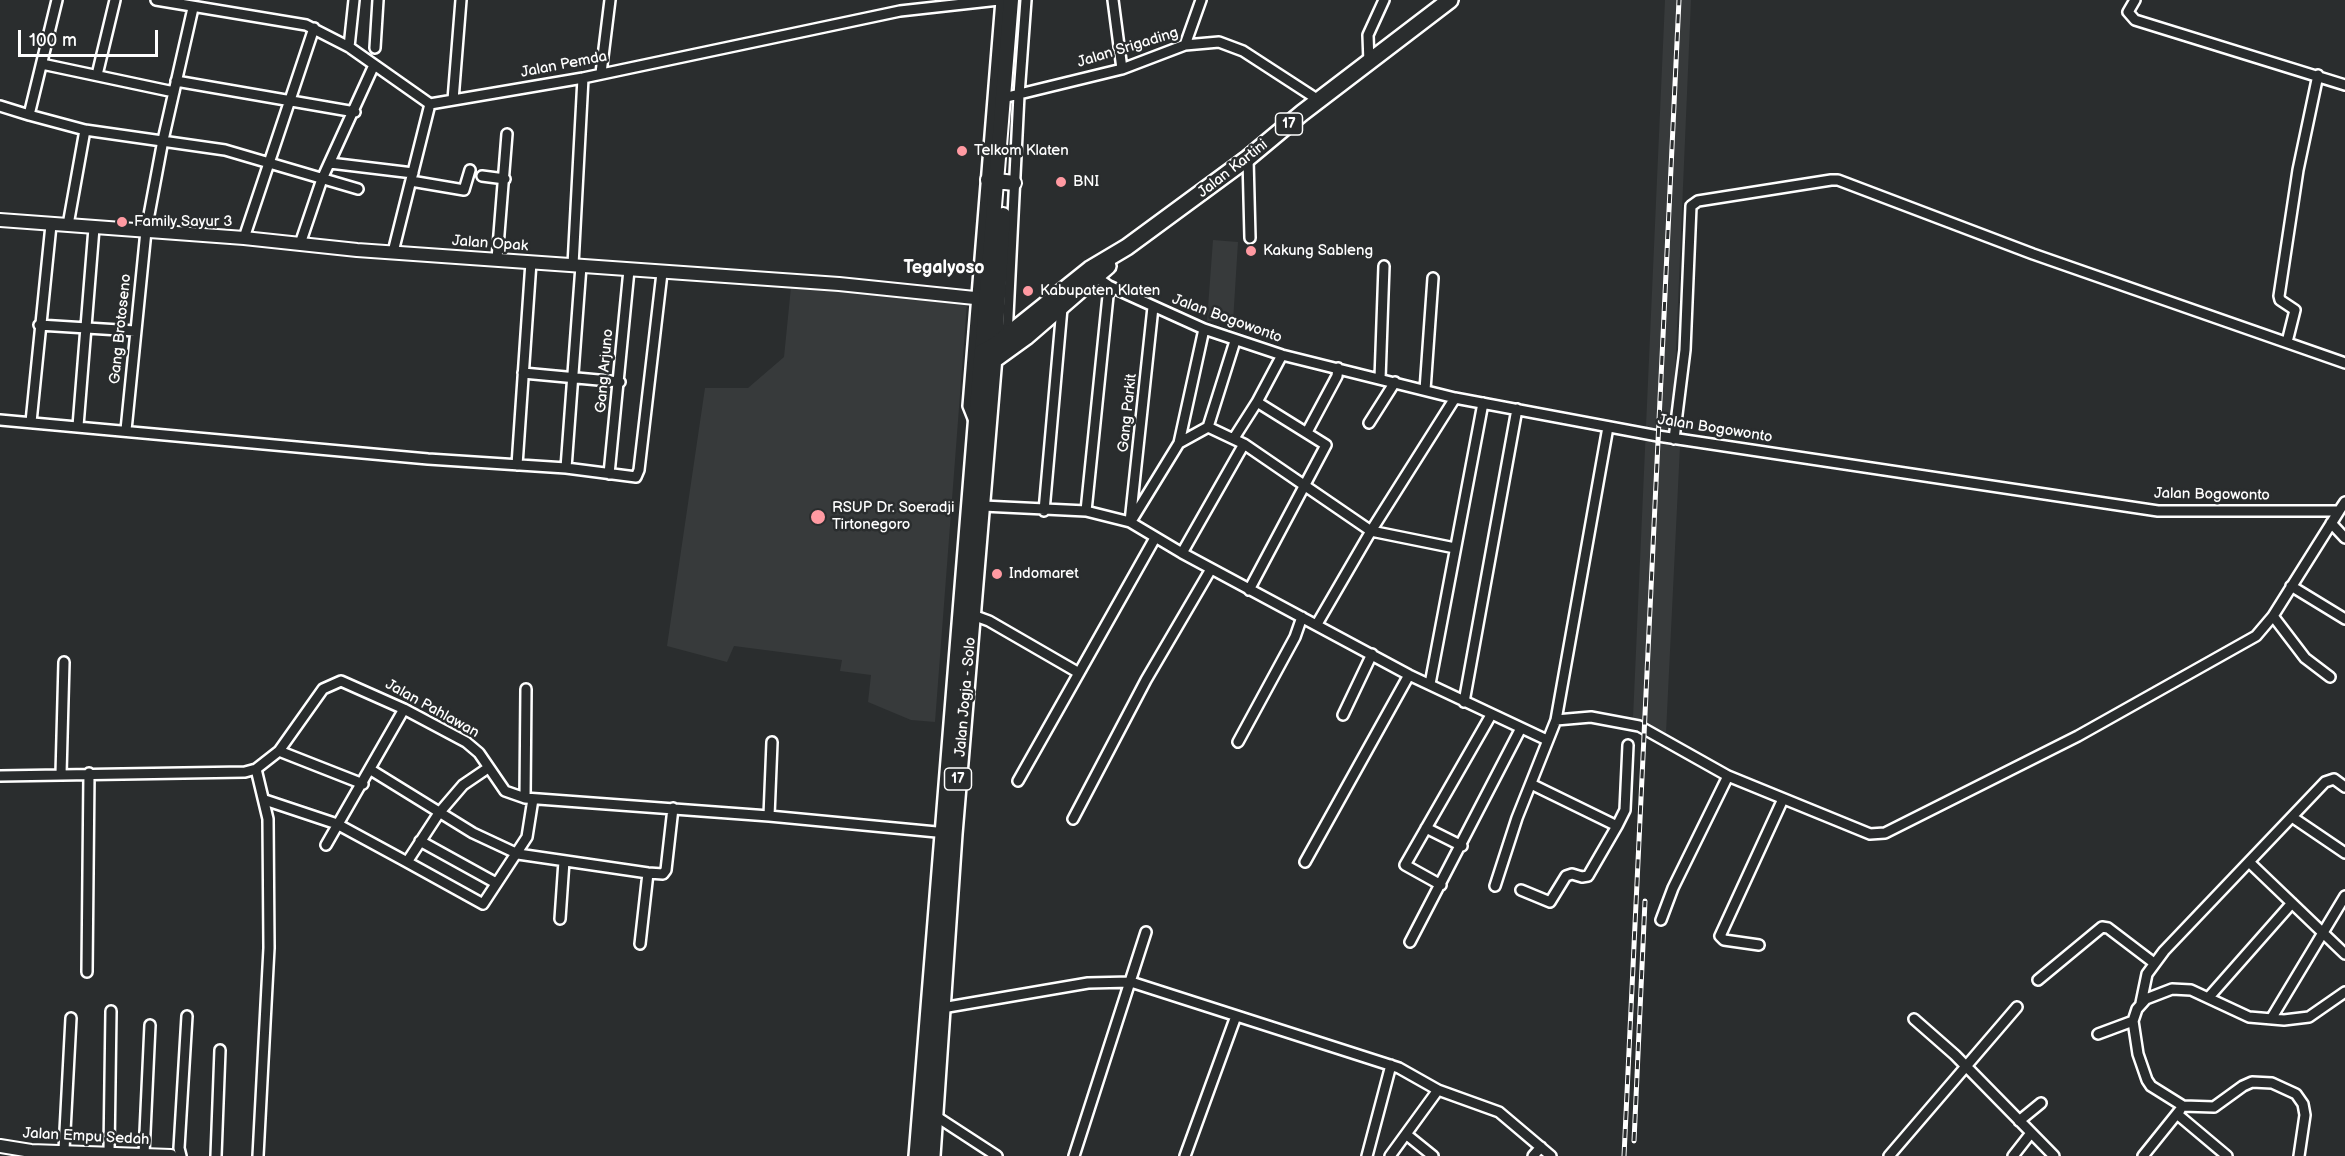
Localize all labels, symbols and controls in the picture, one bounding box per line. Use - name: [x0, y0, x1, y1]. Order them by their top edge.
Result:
- scale bar: [21, 18, 160, 56]
- street label: Jalan Srigading: [1075, 24, 1181, 72]
- text: 100 m: [29, 30, 77, 51]
- street label: Jalan Pemda: [519, 48, 609, 82]
- road number: 17: [1276, 113, 1302, 135]
- street label: Jalan Kartini: [1194, 136, 1272, 202]
- place label: Telkom Klaten: [974, 142, 1069, 160]
- marker: Telkom Klaten: [955, 144, 969, 158]
- place label: BNI: [1073, 173, 1099, 191]
- marker: BNI: [1054, 175, 1068, 189]
- place label: Family Sayur 3: [134, 213, 232, 231]
- marker: Family Sayur 3: [115, 215, 129, 229]
- street label: Jalan Opak: [451, 232, 529, 256]
- place label: Kakung Sableng: [1263, 242, 1373, 260]
- marker: Kakung Sableng: [1244, 244, 1258, 258]
- district label: Tegalyoso: [903, 257, 985, 279]
- street label: Gang Brotoseno: [106, 273, 136, 385]
- place label: Kabupaten Klaten: [1040, 282, 1160, 300]
- marker: Kabupaten Klaten: [1021, 284, 1035, 298]
- street label: Jalan Bogowonto: [1170, 291, 1284, 347]
- street label: Gang Arjuno: [592, 328, 618, 414]
- street label: Gang Parkit: [1115, 373, 1141, 453]
- street label: Jalan Bogowonto: [1656, 411, 1774, 447]
- street label: Jalan Bogowonto: [2154, 485, 2270, 505]
- place label: RSUP Dr. Soeradji Tirtonegoro: [832, 499, 954, 534]
- marker: RSUP Dr. Soeradji Tirtonegoro: [809, 508, 827, 526]
- place label: Indomaret: [1009, 565, 1079, 583]
- marker: Indomaret: [990, 567, 1004, 581]
- street label: Jalan Jogja - Solo: [952, 636, 980, 758]
- street label: Jalan Pahlawan: [382, 676, 482, 742]
- road number: 17: [944, 768, 972, 790]
- street label: Jalan Empu Sedah: [22, 1125, 150, 1149]

